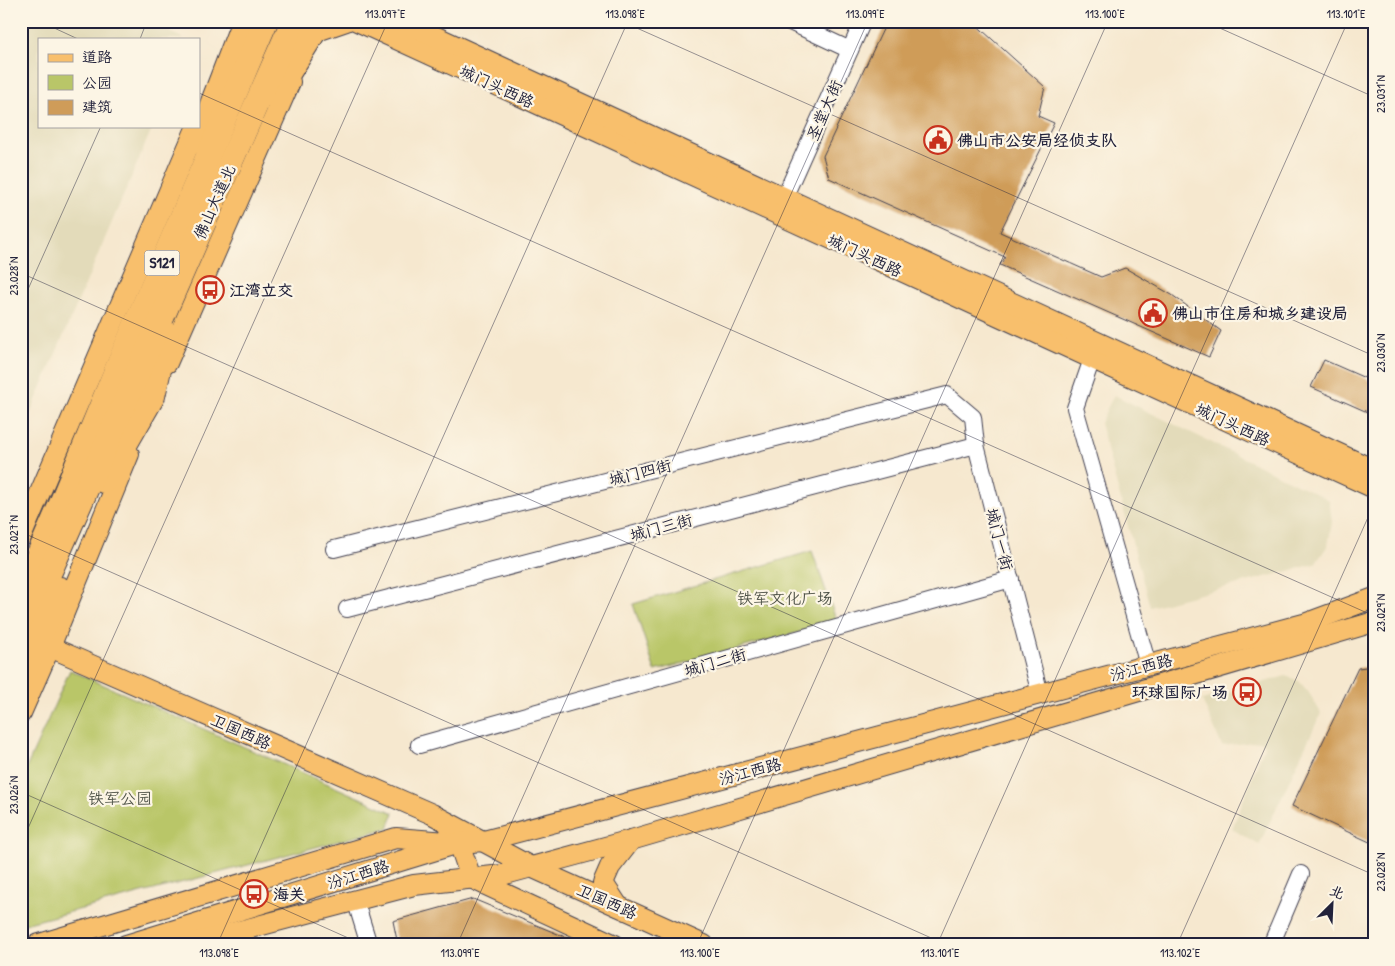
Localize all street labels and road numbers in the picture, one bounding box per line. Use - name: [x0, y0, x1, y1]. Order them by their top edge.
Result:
- street label: 城门头西路: [456, 59, 538, 113]
- street label: 圣堂大街: [801, 76, 847, 144]
- street label: 佛山大道北: [188, 161, 240, 243]
- street label: 城门头西路: [824, 228, 906, 282]
- road number: S121: [144, 250, 180, 276]
- street label: 城门头西路: [1192, 397, 1274, 451]
- street label: 城门四街: [606, 454, 674, 490]
- street label: 城门一街: [981, 505, 1019, 573]
- street label: 城门三街: [627, 508, 695, 546]
- street label: 城门二街: [681, 643, 749, 681]
- street label: 汾江西路: [1107, 648, 1175, 686]
- street label: 卫国西路: [207, 708, 275, 754]
- street label: 汾江西路: [716, 752, 784, 790]
- street label: 汾江西路: [324, 854, 392, 894]
- street label: 卫国西路: [573, 878, 641, 924]

